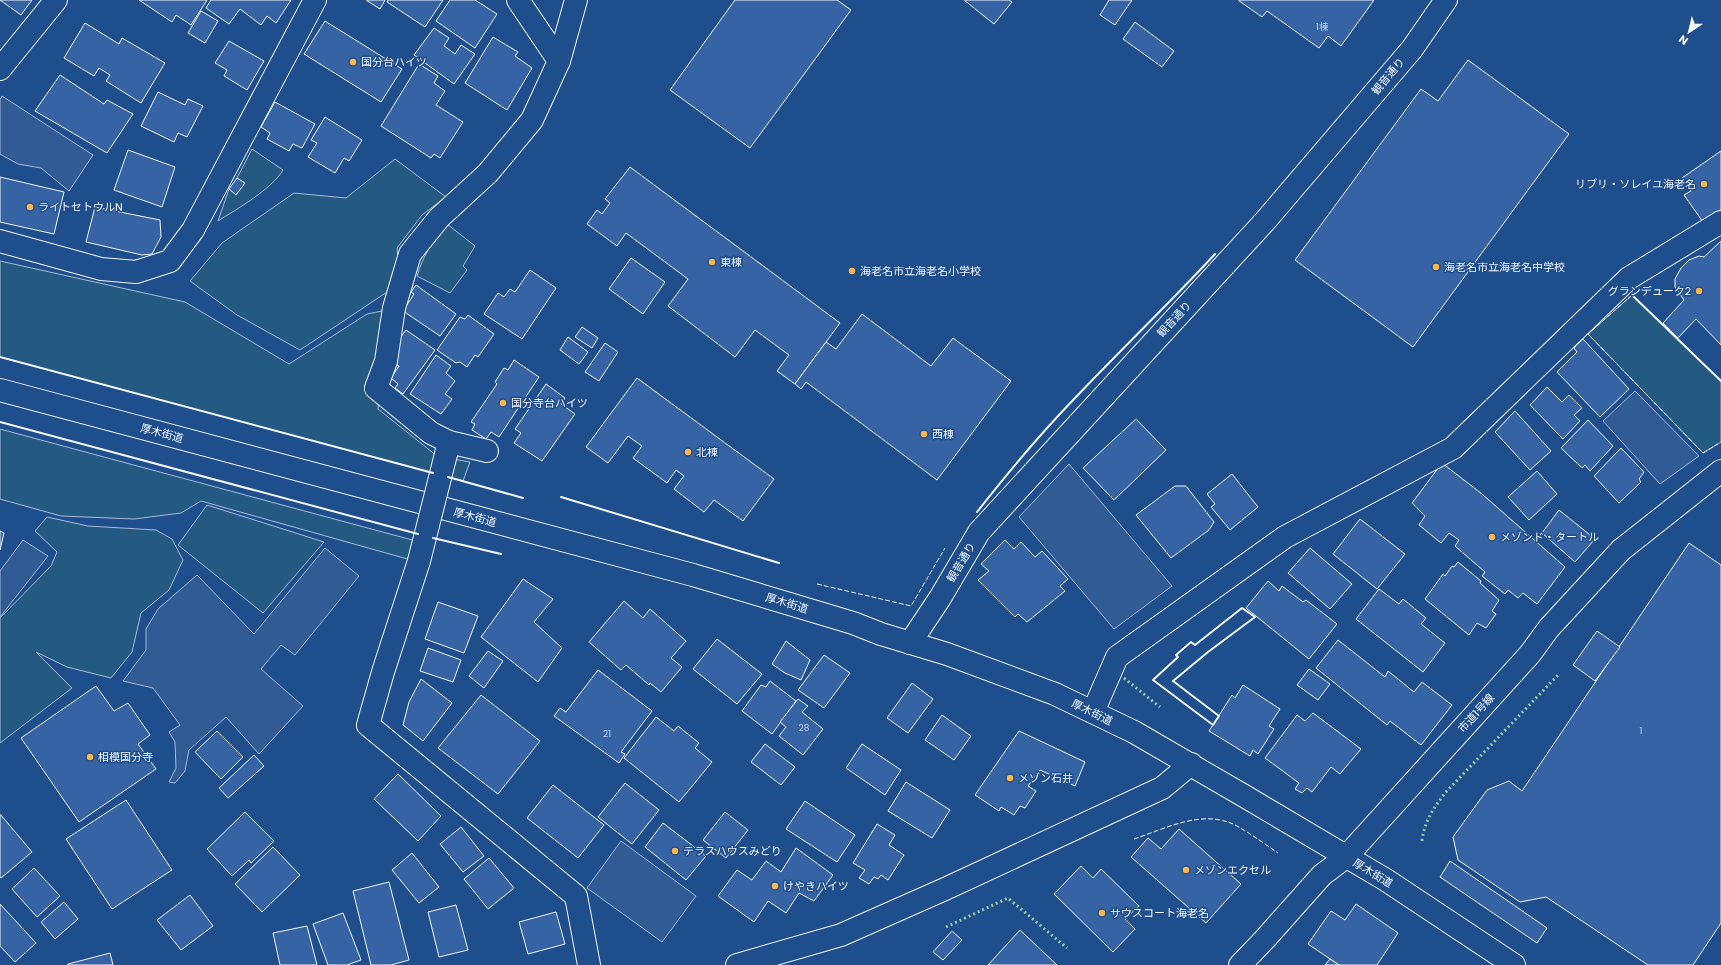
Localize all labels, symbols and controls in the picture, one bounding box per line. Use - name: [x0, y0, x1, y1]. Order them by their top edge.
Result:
- north arrow: [1669, 12, 1709, 52]
- house number: 1棟: [1316, 21, 1329, 33]
- text: N: [1675, 31, 1691, 49]
- place label: 国分台ハイツ: [361, 54, 427, 70]
- street label: 観音通り: [1368, 54, 1408, 98]
- marker: 国分台ハイツ: [348, 57, 358, 67]
- place label: リブリ・ソレイユ海老名: [1575, 176, 1696, 192]
- marker: リブリ・ソレイユ海老名: [1699, 179, 1709, 189]
- place label: ライトセトウルN: [38, 199, 123, 215]
- marker: ライトセトウルN: [25, 202, 35, 212]
- place label: 東棟: [720, 254, 742, 270]
- marker: 東棟: [707, 257, 717, 267]
- place label: 海老名市立海老名中学校: [1444, 259, 1565, 275]
- marker: 海老名市立海老名中学校: [1431, 262, 1441, 272]
- place label: 海老名市立海老名小学校: [860, 263, 981, 279]
- marker: 海老名市立海老名小学校: [847, 266, 857, 276]
- place label: グランデューク2: [1608, 283, 1691, 299]
- marker: グランデューク2: [1694, 286, 1704, 296]
- street label: 観音通り: [1153, 297, 1195, 341]
- place label: 国分寺台ハイツ: [511, 395, 588, 411]
- marker: 国分寺台ハイツ: [498, 398, 508, 408]
- street label: 厚木街道: [139, 420, 185, 446]
- place label: 西棟: [932, 426, 954, 442]
- marker: 西棟: [919, 429, 929, 439]
- place label: 北棟: [696, 444, 718, 460]
- marker: 北棟: [683, 447, 693, 457]
- street label: 厚木街道: [452, 504, 498, 530]
- place label: メゾンド・タートル: [1500, 529, 1599, 545]
- marker: メゾンド・タートル: [1487, 532, 1497, 542]
- street label: 観音通り: [943, 539, 979, 585]
- street label: 厚木街道: [764, 589, 810, 617]
- street label: 市道1号線: [1454, 690, 1498, 736]
- street label: 厚木街道: [1069, 695, 1115, 729]
- house number: 28: [799, 722, 810, 734]
- house number: 1: [1640, 725, 1643, 737]
- house number: 21: [603, 728, 611, 740]
- place label: 相模国分寺: [98, 749, 153, 765]
- marker: 相模国分寺: [85, 752, 95, 762]
- place label: メゾン石井: [1018, 770, 1073, 786]
- marker: メゾン石井: [1005, 773, 1015, 783]
- place label: テラスハウスみどり: [683, 843, 782, 859]
- marker: テラスハウスみどり: [670, 846, 680, 856]
- street label: 厚木街道: [1350, 855, 1396, 891]
- place label: メゾンエクセル: [1194, 862, 1271, 878]
- marker: メゾンエクセル: [1181, 865, 1191, 875]
- place label: けやきハイツ: [783, 878, 849, 894]
- marker: けやきハイツ: [770, 881, 780, 891]
- place label: サウスコート海老名: [1110, 905, 1209, 921]
- marker: サウスコート海老名: [1097, 908, 1107, 918]

